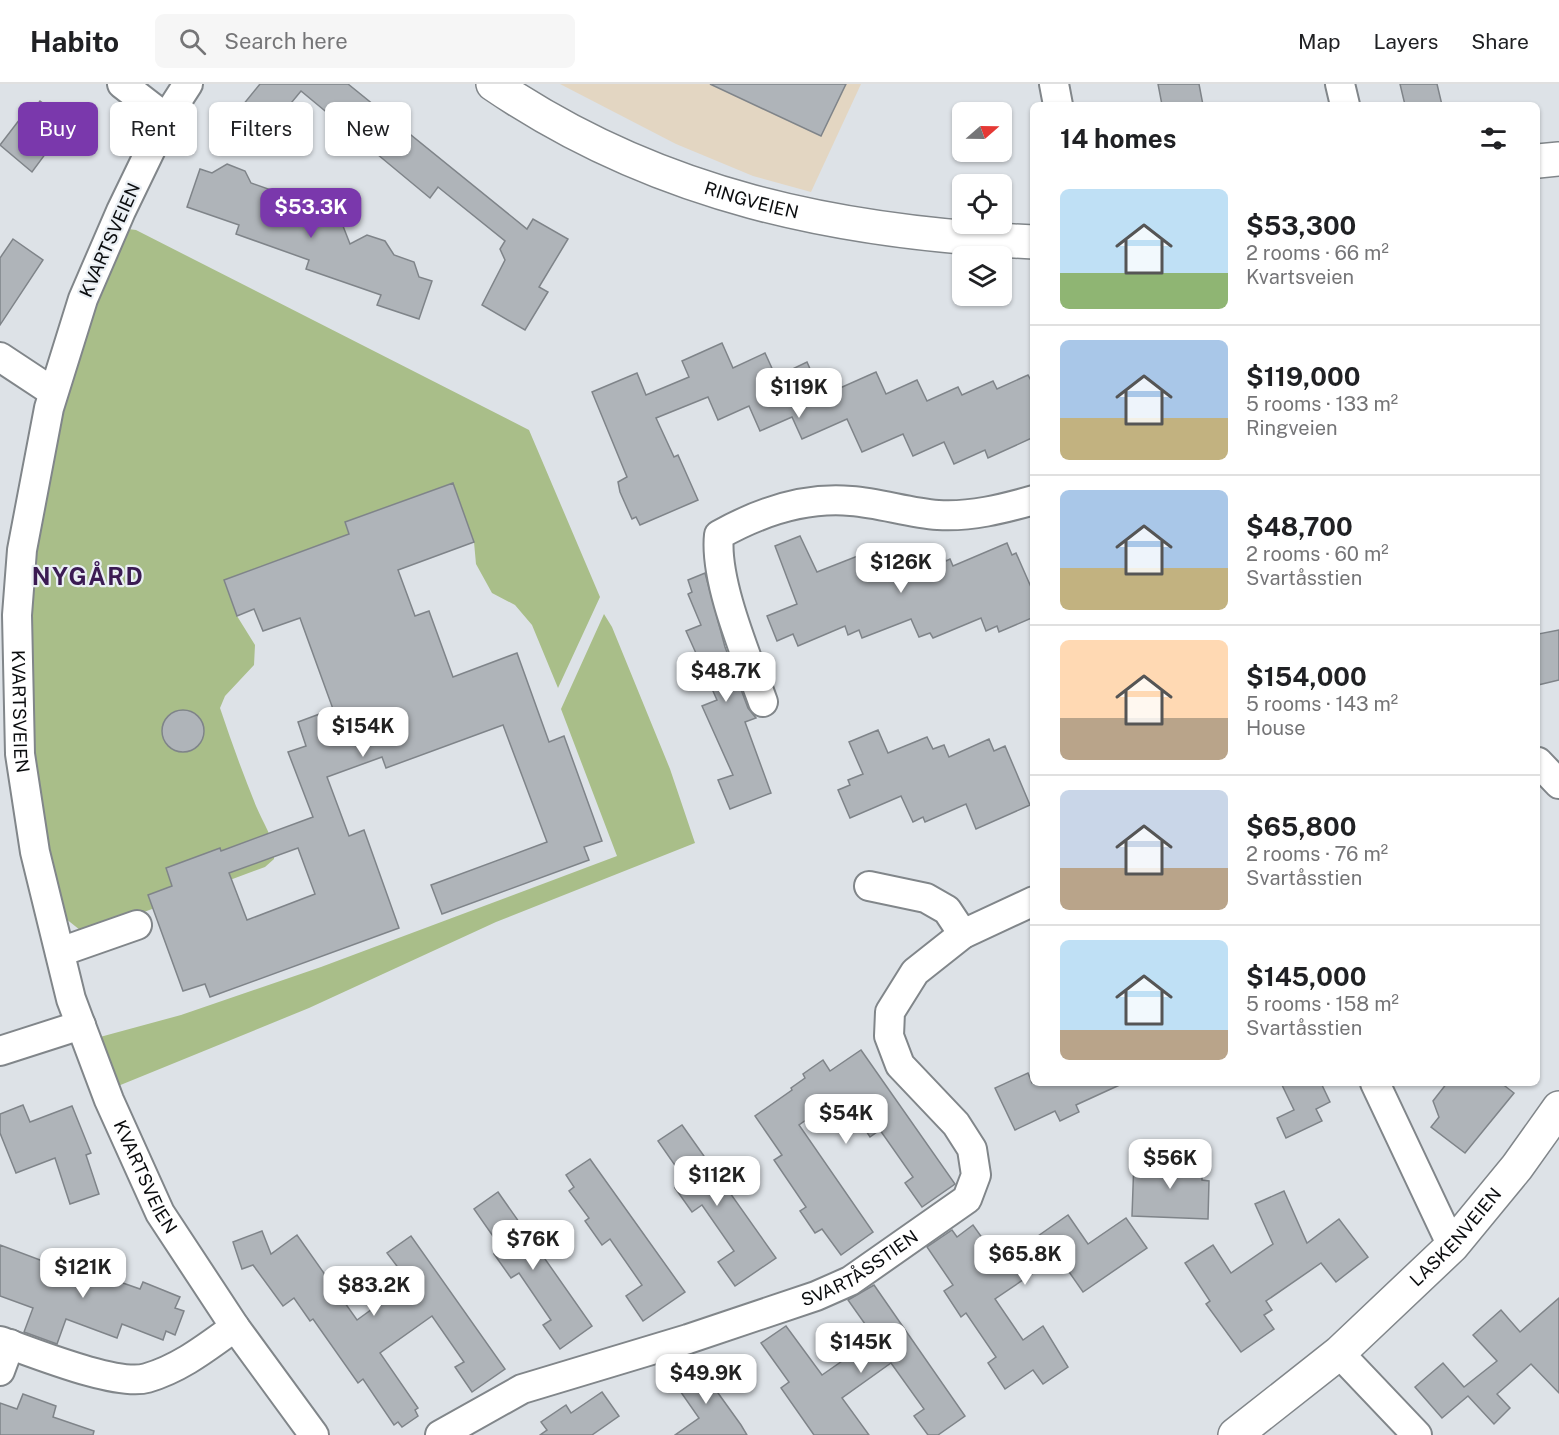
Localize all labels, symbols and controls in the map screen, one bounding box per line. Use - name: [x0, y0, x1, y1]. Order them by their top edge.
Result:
- search box: [155, 14, 575, 68]
- text: Habito: [30, 25, 119, 58]
- icon: search: [176, 25, 209, 58]
- text: Search here: [224, 28, 348, 54]
- text: Map: [1298, 29, 1341, 54]
- text: Layers: [1374, 29, 1438, 54]
- text: Share: [1471, 29, 1529, 54]
- chip: Buy: [18, 102, 98, 156]
- chip: Rent: [110, 102, 197, 156]
- chip: Filters: [209, 102, 313, 156]
- chip: New: [325, 102, 411, 156]
- north arrow: [952, 102, 1012, 162]
- map controls: [952, 102, 1012, 306]
- icon: filters: [1477, 122, 1510, 155]
- text: 14 homes: [1060, 123, 1176, 154]
- button: locate: [952, 174, 1012, 234]
- street label: RINGVEIEN: [702, 177, 801, 223]
- street label: KVARTSVEIEN: [75, 179, 144, 300]
- pin: $53.3K: [262, 188, 360, 239]
- text: $53.3K: [274, 195, 348, 219]
- text: $53,300: [1246, 210, 1356, 241]
- icon: home: [1108, 213, 1180, 285]
- text: 2 rooms · 66 m²: [1246, 241, 1389, 265]
- button: layers: [952, 246, 1012, 306]
- text: Kvartsveien: [1246, 265, 1354, 289]
- text: $119,000: [1246, 361, 1360, 392]
- icon: home: [1108, 364, 1180, 436]
- pin: $119K: [757, 368, 841, 419]
- text: $119K: [770, 375, 828, 399]
- text: 5 rooms · 133 m²: [1246, 392, 1398, 416]
- text: Ringveien: [1246, 416, 1338, 440]
- text: $48,700: [1246, 511, 1353, 542]
- icon: home: [1108, 514, 1180, 586]
- text: 2 rooms · 60 m²: [1246, 542, 1389, 566]
- pin: $126K: [859, 543, 943, 594]
- text: $126K: [870, 550, 932, 574]
- district label: NYGÅRD: [32, 560, 144, 590]
- text: Svartåsstien: [1246, 566, 1362, 590]
- street label: KVARTSVEIEN: [8, 650, 34, 774]
- pin: $48.7K: [677, 652, 775, 703]
- text: $48.7K: [691, 659, 761, 683]
- text: $154,000: [1246, 661, 1367, 692]
- icon: home: [1108, 664, 1180, 736]
- text: 5 rooms · 143 m²: [1246, 692, 1398, 716]
- pin: $154K: [321, 707, 405, 758]
- text: $154K: [331, 714, 395, 738]
- text: House: [1246, 716, 1306, 740]
- text: $65,800: [1246, 811, 1356, 842]
- icon: home: [1108, 814, 1180, 886]
- text: 2 rooms · 76 m²: [1246, 842, 1388, 866]
- text: Svartåsstien: [1246, 866, 1362, 890]
- text: $145,000: [1246, 961, 1366, 992]
- icon: home: [1108, 964, 1180, 1036]
- text: 5 rooms · 158 m²: [1246, 992, 1399, 1016]
- text: Svartåsstien: [1246, 1016, 1362, 1040]
- pin: $54K: [810, 1094, 882, 1145]
- text: $54K: [819, 1101, 873, 1125]
- street label: KVARTSVEIEN: [110, 1117, 182, 1237]
- pin: $56K: [1134, 1139, 1206, 1190]
- text: $56K: [1143, 1146, 1197, 1170]
- pin: $112K: [675, 1156, 759, 1207]
- text: $112K: [688, 1163, 746, 1187]
- street label: LASKENVEIEN: [1405, 1184, 1505, 1290]
- pin: $76K: [497, 1220, 569, 1271]
- street label: SVARTÅSSTIEN: [798, 1226, 922, 1310]
- text: $76K: [506, 1227, 560, 1251]
- pin: $65.8K: [976, 1235, 1074, 1286]
- text: $65.8K: [988, 1242, 1062, 1266]
- pin: $121K: [41, 1248, 125, 1299]
- text: $121K: [54, 1255, 112, 1279]
- pin: $83.2K: [325, 1266, 423, 1317]
- text: $83.2K: [337, 1273, 411, 1297]
- pin: $145K: [819, 1323, 903, 1374]
- text: $145K: [830, 1330, 892, 1354]
- pin: $49.9K: [657, 1354, 755, 1405]
- text: $49.9K: [670, 1361, 742, 1385]

